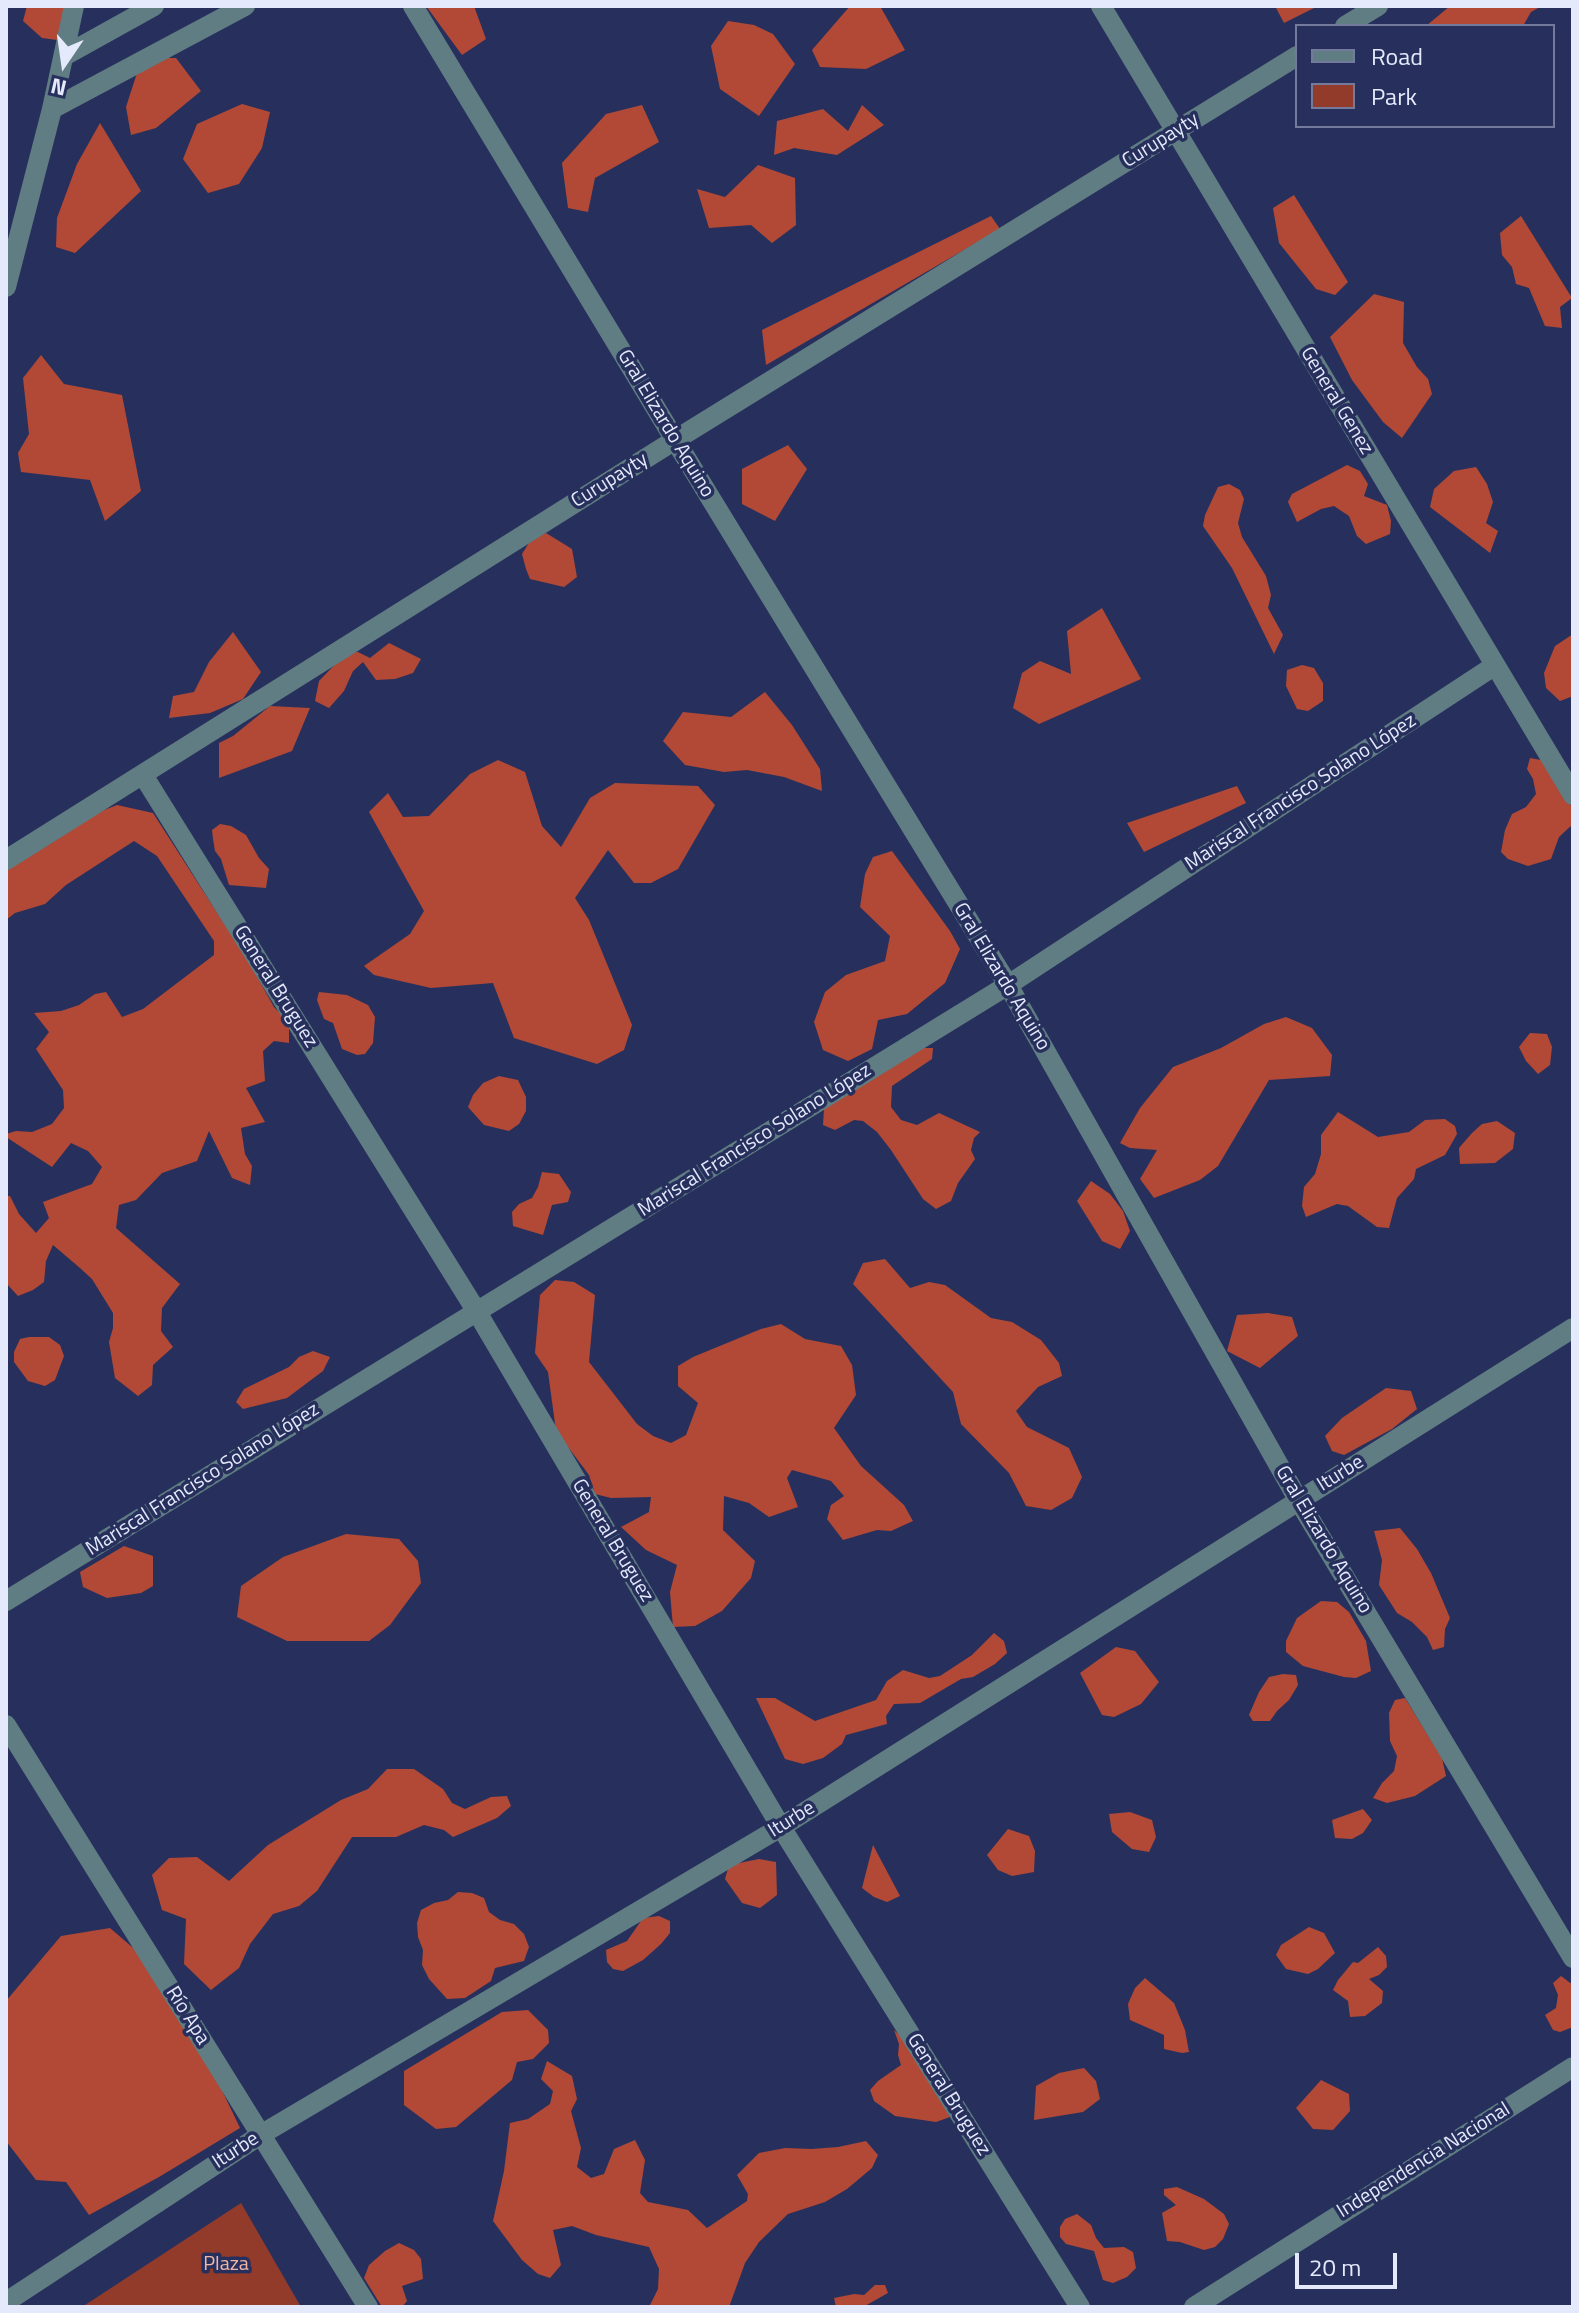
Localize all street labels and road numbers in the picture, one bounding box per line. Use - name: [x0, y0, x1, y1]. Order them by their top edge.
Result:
- street label: Curupayty: [1118, 108, 1204, 174]
- street label: General Genez: [1294, 343, 1378, 459]
- street label: Gral Elizardo Aquino: [611, 346, 719, 502]
- street label: Curupayty: [567, 448, 653, 514]
- street label: Mariscal Francisco Solano López: [1181, 709, 1421, 877]
- street label: Gral Elizardo Aquino: [947, 899, 1055, 1055]
- street label: General Bruguez: [228, 922, 322, 1052]
- street label: Mariscal Francisco Solano López: [634, 1059, 876, 1223]
- street label: Mariscal Francisco Solano López: [82, 1398, 324, 1562]
- street label: Iturbe: [1313, 1451, 1369, 1497]
- street label: Gral Elizardo Aquino: [1269, 1462, 1377, 1618]
- street label: General Bruguez: [566, 1475, 658, 1607]
- street label: Iturbe: [764, 1797, 820, 1843]
- street label: Río Apa: [160, 1982, 214, 2050]
- street label: General Bruguez: [901, 2030, 995, 2160]
- street label: Independencia Nacional: [1333, 2098, 1515, 2224]
- street label: Iturbe: [208, 2127, 264, 2175]

